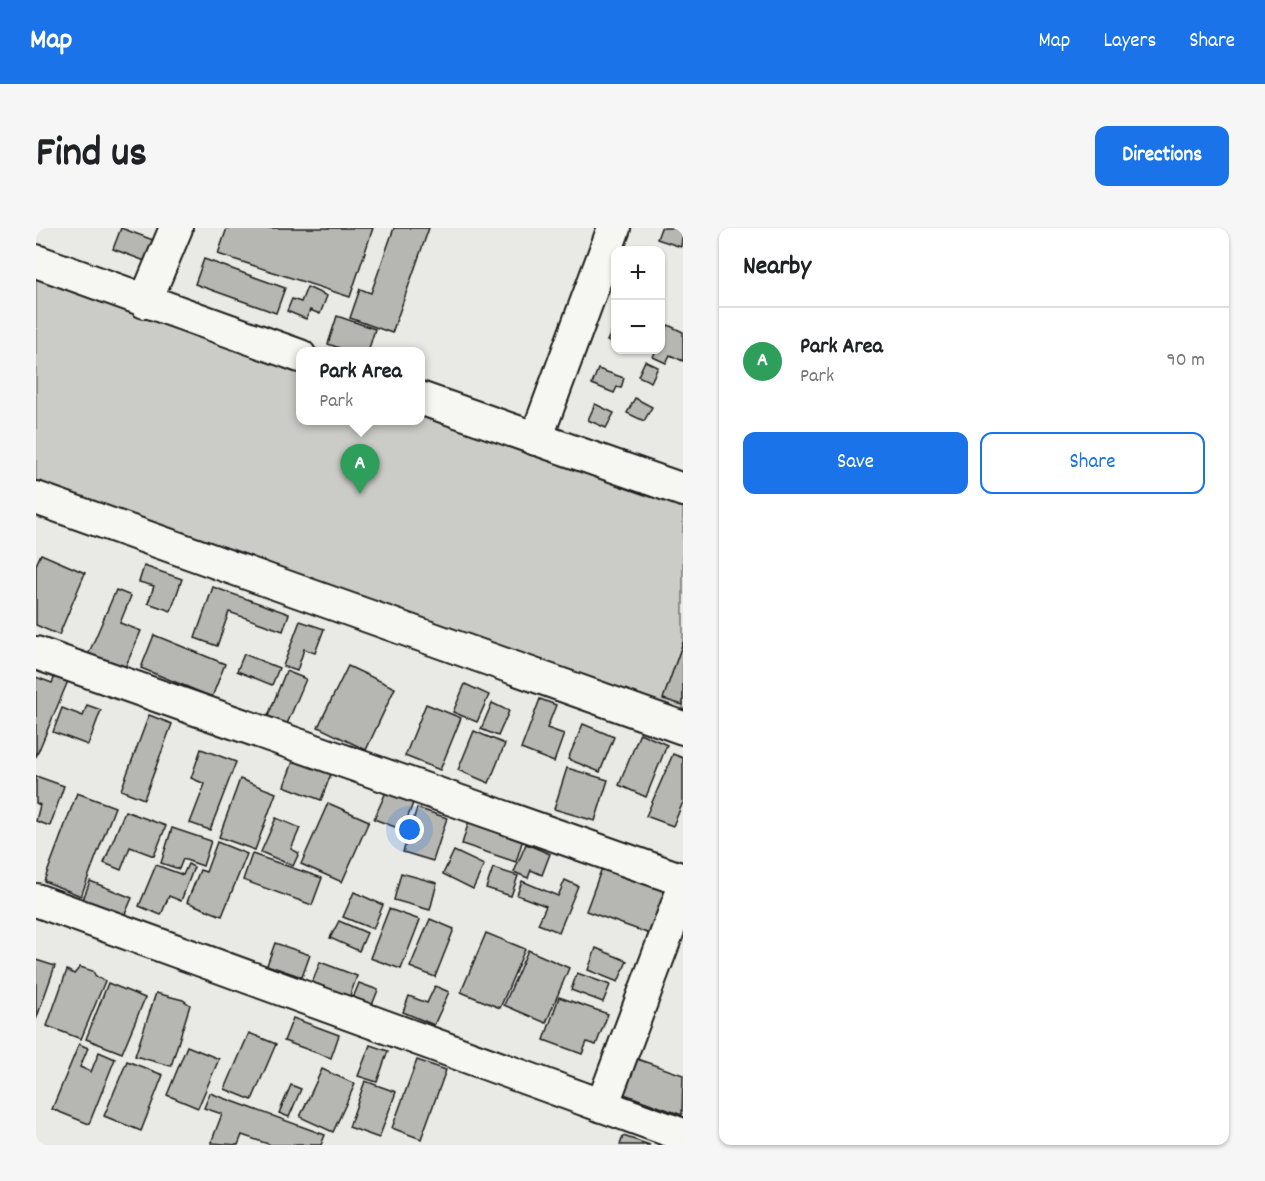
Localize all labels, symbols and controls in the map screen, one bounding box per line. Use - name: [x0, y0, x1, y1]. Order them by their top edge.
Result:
- text: Map: [30, 22, 72, 62]
- text: Map: [1039, 27, 1070, 57]
- text: Layers: [1103, 27, 1156, 57]
- text: Share: [1189, 27, 1235, 57]
- text: Find us: [36, 126, 147, 186]
- button: Directions: [1095, 126, 1229, 186]
- map controls: [611, 246, 665, 354]
- button: +: [611, 246, 665, 300]
- text: Nearby: [743, 249, 811, 286]
- button: −: [611, 300, 665, 354]
- text: Park Area: [800, 332, 883, 363]
- popup: [296, 347, 425, 425]
- text: A: [757, 347, 768, 375]
- text: 90 m: [1167, 347, 1205, 375]
- text: Park Area: [319, 357, 402, 388]
- text: Park: [800, 363, 834, 391]
- text: Park: [319, 388, 353, 416]
- button: Save: [743, 432, 968, 494]
- button: Share: [980, 432, 1205, 494]
- pin: A: [340, 444, 380, 494]
- your location: [395, 815, 424, 844]

